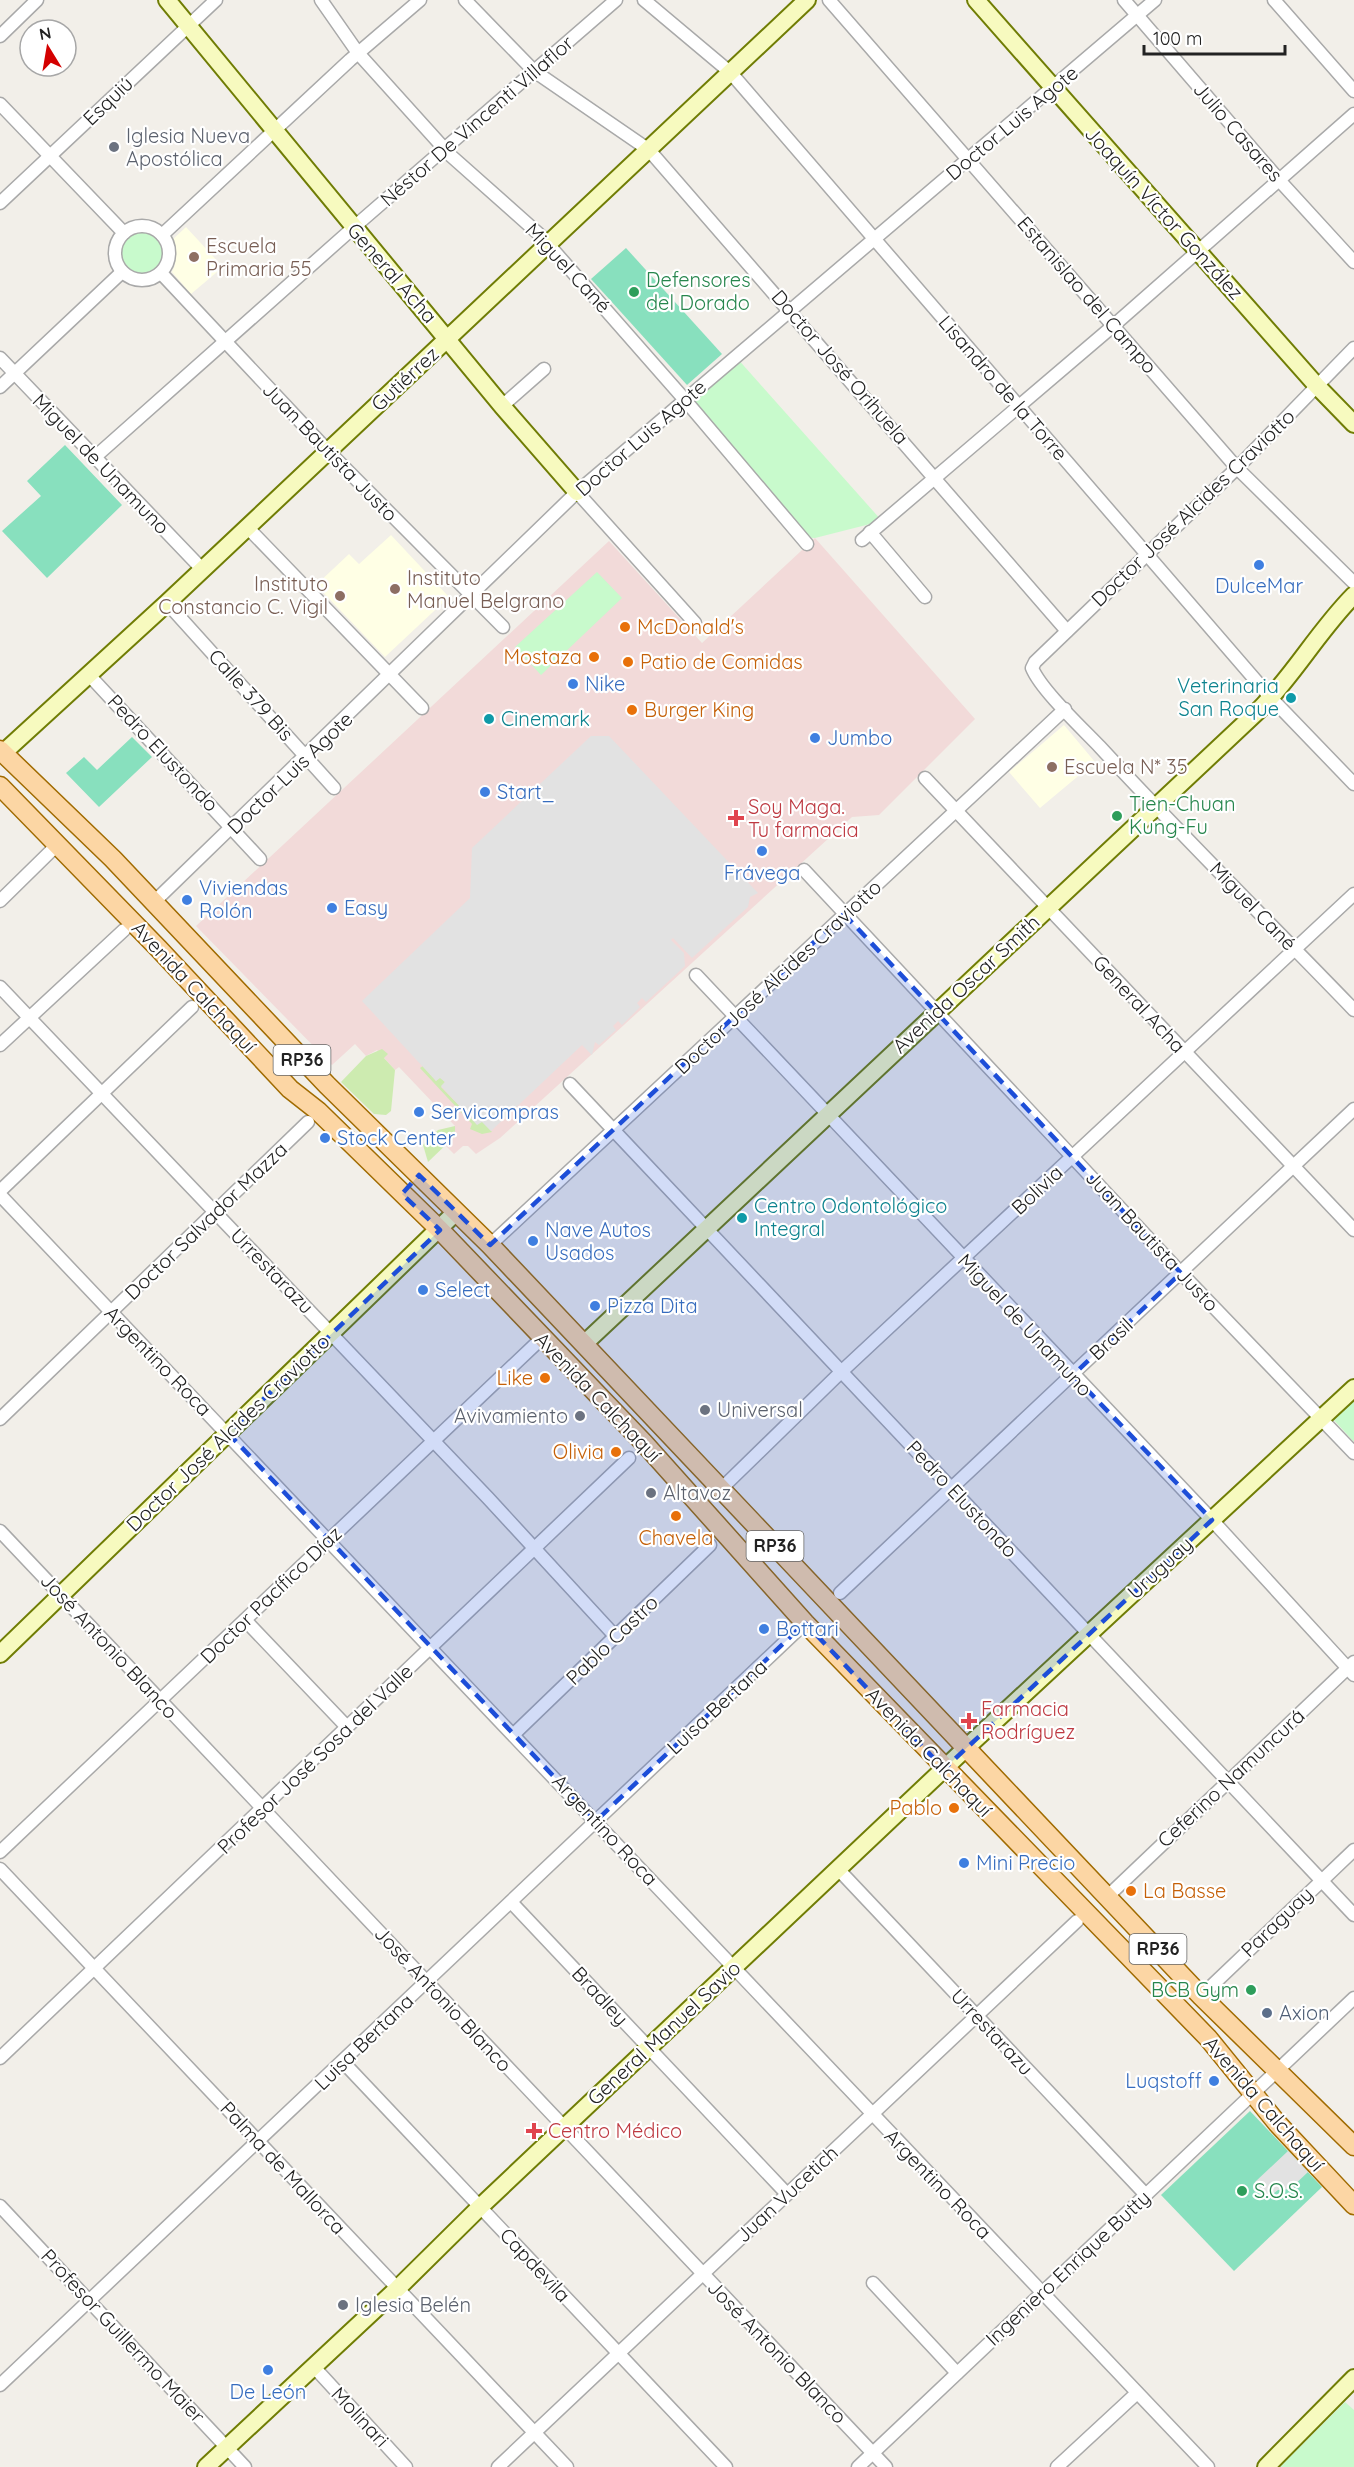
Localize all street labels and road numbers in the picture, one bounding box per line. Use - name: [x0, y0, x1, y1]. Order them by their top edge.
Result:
- street label: Néstor De Vincenti Villaflor: [375, 30, 579, 211]
- street label: Doctor Luis Agote: [940, 60, 1083, 185]
- street label: Esquiú: [77, 71, 138, 130]
- street label: Julio Casares: [1188, 77, 1288, 187]
- street label: Joaquín Víctor González: [1080, 121, 1249, 305]
- street label: Estanislao del Campo: [1012, 211, 1162, 378]
- street label: General Acha: [342, 217, 443, 328]
- street label: Miguel Cané: [520, 217, 616, 318]
- street label: Doctor José Orihuela: [766, 284, 914, 449]
- street label: Lisandro de la Torre: [934, 310, 1073, 465]
- street label: Gutiérrez: [366, 341, 444, 416]
- street label: Doctor Luis Agote: [570, 374, 711, 501]
- street label: Juan Bautista Justo: [257, 377, 403, 527]
- street label: Miguel de Unamuno: [28, 388, 175, 539]
- street label: Doctor José Alcides Craviotto: [1086, 404, 1300, 612]
- street label: Calle 379 Bis: [204, 644, 299, 746]
- street label: Pedro Elustondo: [103, 689, 224, 816]
- street label: Doctor Luis Agote: [222, 706, 358, 839]
- street label: Miguel Cané: [1205, 856, 1302, 955]
- street label: Doctor José Alcides Craviotto: [669, 874, 886, 1079]
- street label: Avenida Oscar Smith: [887, 909, 1044, 1058]
- street label: Avenida Calchaquí: [127, 916, 262, 1058]
- street label: General Acha: [1088, 950, 1191, 1058]
- road number: RP36: [274, 1045, 330, 1075]
- street label: Doctor Salvador Mazza: [119, 1137, 292, 1305]
- street label: Bolivia: [1006, 1160, 1067, 1220]
- street label: Juan Bautista Justo: [1080, 1165, 1224, 1316]
- street label: Urrestarazu: [225, 1223, 319, 1319]
- street label: Miguel de Unamuno: [953, 1248, 1098, 1401]
- street label: Argentino Roca: [100, 1300, 217, 1421]
- street label: Brasil: [1084, 1312, 1138, 1365]
- street label: Avenida Calchaquí: [530, 1326, 667, 1467]
- street label: Doctor José Alcides Craviotto: [121, 1329, 335, 1537]
- street label: Pedro Elustondo: [902, 1435, 1023, 1562]
- street label: Doctor Pacífico Díaz: [195, 1521, 347, 1669]
- road number: RP36: [746, 1531, 804, 1561]
- street label: Uruguay: [1122, 1531, 1198, 1604]
- street label: José Antonio Blanco: [35, 1568, 183, 1724]
- street label: Pablo Castro: [560, 1589, 663, 1690]
- street label: Luisa Bertana: [661, 1654, 772, 1759]
- street label: Profesor José Sosa del Valle: [211, 1658, 418, 1859]
- street label: Avenida Calchaquí: [861, 1681, 998, 1822]
- street label: Ceferino Namuncurá: [1152, 1703, 1310, 1852]
- street label: Argentino Roca: [547, 1769, 663, 1891]
- street label: Paraguay: [1235, 1881, 1318, 1962]
- street label: José Antonio Blanco: [369, 1921, 517, 2077]
- road number: RP36: [1130, 1934, 1186, 1964]
- street label: General Manuel Savio: [582, 1955, 746, 2110]
- street label: Bradley: [567, 1961, 634, 2030]
- street label: Urrestarazu: [946, 1983, 1039, 2080]
- street label: Luisa Bertana: [309, 1988, 418, 2095]
- street label: Avenida Calchaquí: [1199, 2031, 1330, 2177]
- street label: Palma de Mallorca: [215, 2096, 351, 2239]
- street label: Argentino Roca: [880, 2123, 997, 2244]
- street label: Juan Vucetich: [730, 2140, 843, 2247]
- street label: Ingeniero Enrique Butty: [980, 2185, 1155, 2351]
- street label: Capdevila: [495, 2222, 576, 2307]
- street label: Profesor Guillermo Maier: [36, 2243, 211, 2428]
- street label: José Antonio Blanco: [702, 2275, 852, 2429]
- street label: Molinari: [326, 2381, 394, 2452]

